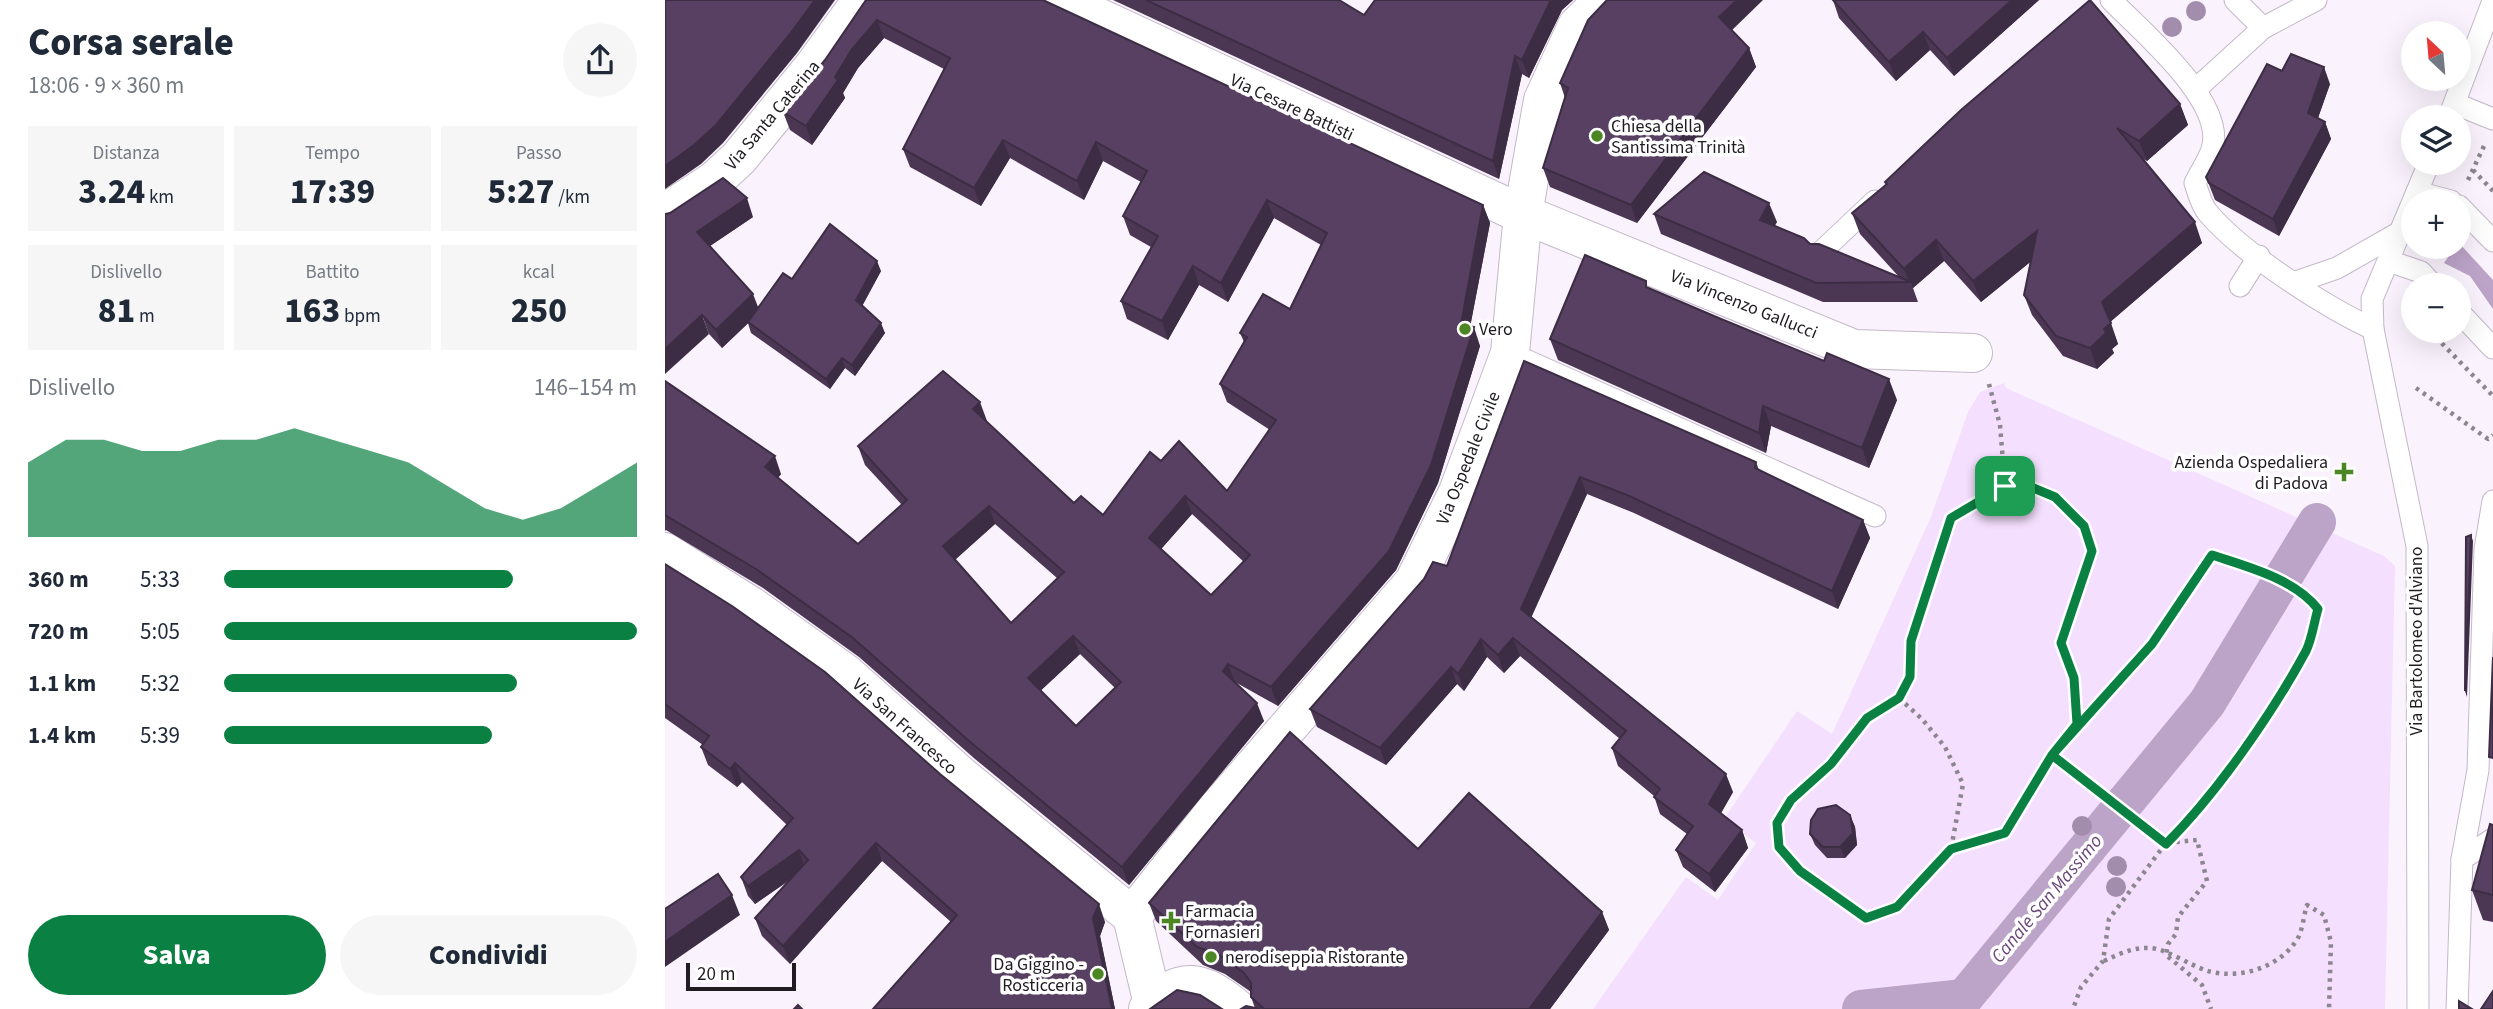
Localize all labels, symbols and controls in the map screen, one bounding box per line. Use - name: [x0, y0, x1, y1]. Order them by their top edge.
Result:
- text: Corsa serale: [28, 16, 234, 70]
- north arrow: [2401, 21, 2471, 91]
- map controls: [2401, 21, 2471, 343]
- button: share: [563, 23, 637, 97]
- street label: Via Santa Caterina: [719, 55, 826, 176]
- street label: Via Cesare Battisti: [1226, 68, 1358, 147]
- text: 18:06 · 9 × 360 m: [28, 69, 184, 102]
- button: layers: [2401, 105, 2471, 175]
- place label: Chiesa della Santissima Trinità: [1611, 114, 1746, 160]
- marker: Chiesa della Santissima Trinità: [1589, 128, 1605, 144]
- text: Distanza: [93, 140, 160, 167]
- text: Tempo: [305, 140, 360, 167]
- text: Passo: [516, 140, 562, 167]
- text: 3.24: [78, 167, 145, 217]
- text: 17:39: [290, 167, 375, 217]
- text: 5:27: [488, 167, 554, 217]
- text: km: [145, 184, 174, 211]
- text: /km: [554, 184, 590, 211]
- button: +: [2401, 189, 2471, 259]
- text: Dislivello: [90, 259, 162, 286]
- text: Battito: [305, 259, 360, 286]
- text: kcal: [523, 259, 555, 286]
- street label: Via Vincenzo Gallucci: [1666, 263, 1821, 345]
- button: −: [2401, 273, 2471, 343]
- text: 81: [98, 286, 135, 336]
- text: 163: [284, 286, 340, 336]
- text: 250: [511, 286, 567, 336]
- text: m: [135, 303, 155, 330]
- text: bpm: [340, 303, 381, 330]
- place label: Vero: [1479, 317, 1513, 342]
- marker: Vero: [1457, 321, 1473, 337]
- text: Dislivello: [28, 371, 115, 404]
- text: 146–154 m: [534, 371, 637, 404]
- street label: Via Ospedale Civile: [1430, 388, 1507, 529]
- place label: Azienda Ospedaliera di Padova: [2174, 450, 2328, 496]
- pin: [1975, 456, 2035, 516]
- marker: Azienda Ospedaliera di Padova: [2334, 462, 2354, 482]
- icon: arrive: [1986, 467, 2024, 505]
- street label: Via Bartolomeo d'Alviano: [2404, 547, 2429, 735]
- text: 360 m: [28, 563, 89, 596]
- text: 5:33: [140, 563, 180, 596]
- text: 720 m: [28, 615, 89, 648]
- text: 5:05: [140, 615, 180, 648]
- text: 1.1 km: [28, 667, 96, 700]
- text: 5:32: [140, 667, 180, 700]
- street label: Via San Francesco: [847, 672, 963, 780]
- text: 1.4 km: [28, 719, 96, 752]
- text: 5:39: [140, 719, 180, 752]
- water label: Canale San Massimo: [1985, 829, 2109, 969]
- place label: Farmacia Fornasieri: [1185, 899, 1260, 945]
- marker: Farmacia Fornasieri: [1163, 913, 1179, 929]
- button: Salva: [28, 915, 326, 995]
- button: Condividi: [340, 915, 637, 995]
- place label: nerodiseppia Ristorante: [1225, 945, 1405, 970]
- marker: nerodiseppia Ristorante: [1203, 949, 1219, 965]
- place label: Da Giggino - Rosticceria: [993, 952, 1084, 998]
- scale bar: [686, 960, 796, 992]
- text: 20 m: [697, 961, 735, 988]
- marker: Da Giggino - Rosticceria: [1090, 966, 1106, 982]

